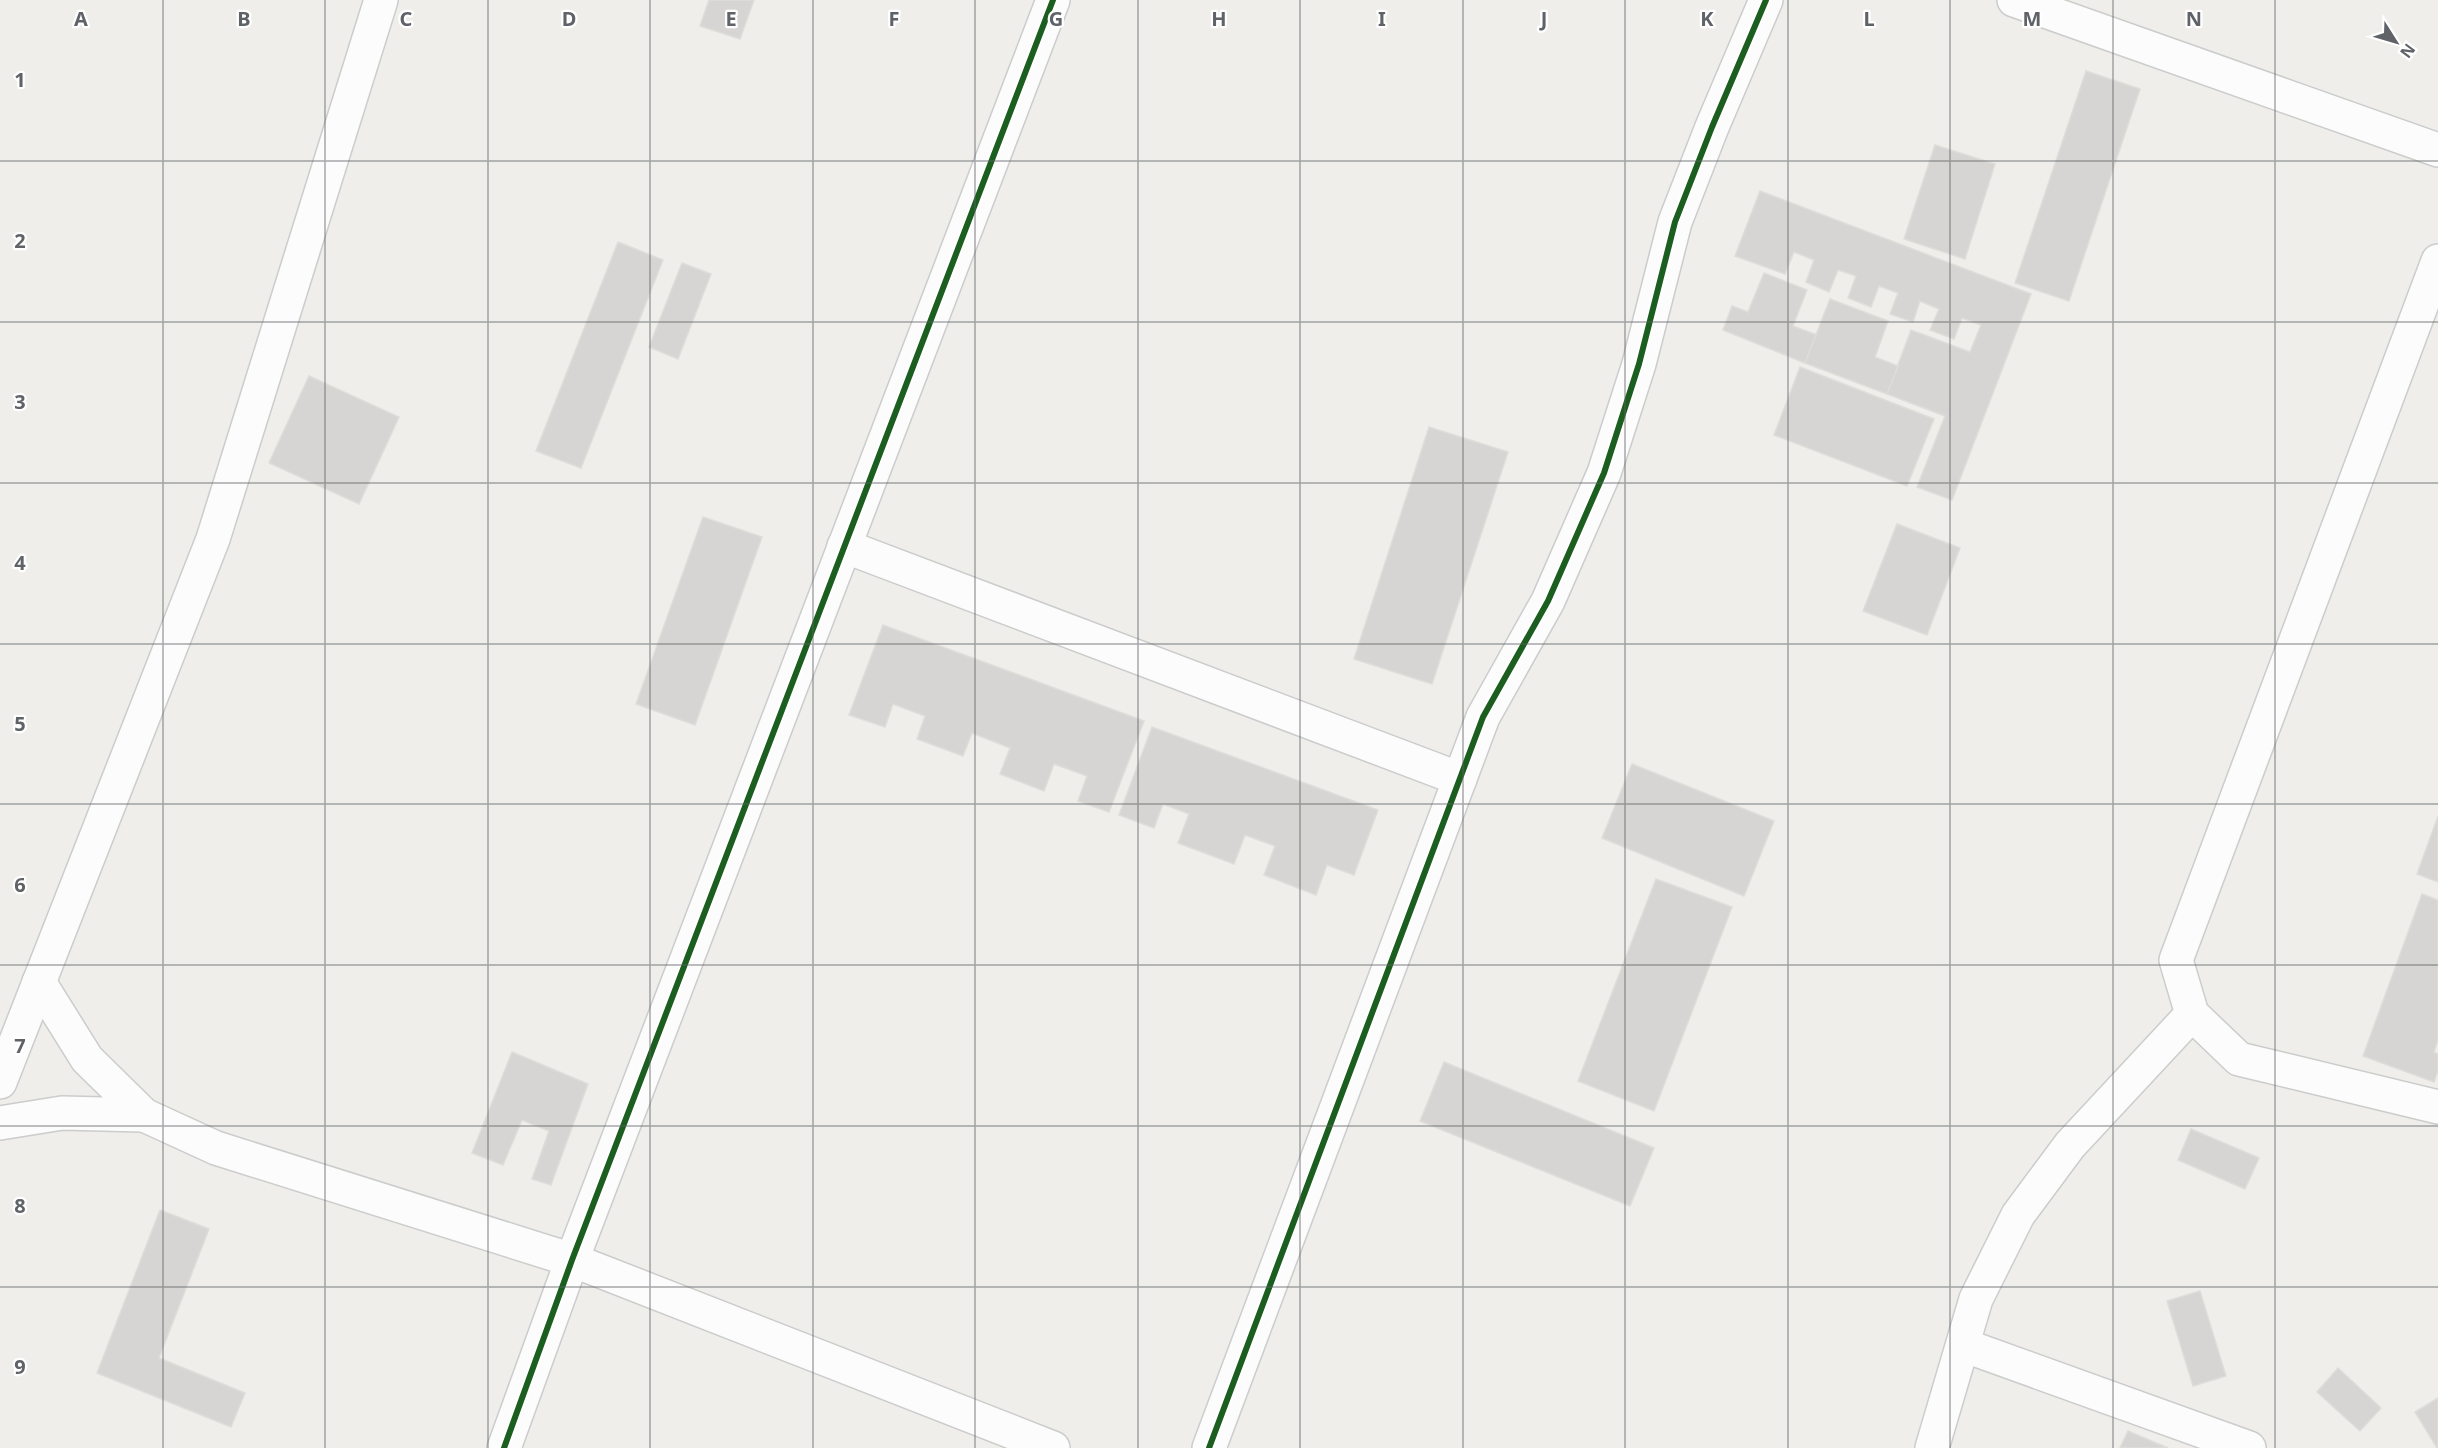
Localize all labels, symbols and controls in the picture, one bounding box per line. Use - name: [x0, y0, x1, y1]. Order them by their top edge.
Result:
- text: A: [74, 5, 88, 32]
- text: B: [237, 5, 251, 32]
- text: C: [400, 5, 413, 32]
- text: D: [562, 5, 576, 32]
- text: E: [725, 5, 737, 32]
- text: F: [889, 5, 899, 32]
- text: G: [1049, 5, 1063, 32]
- text: H: [1211, 5, 1227, 32]
- text: I: [1378, 5, 1386, 32]
- text: J: [1539, 5, 1547, 32]
- text: K: [1700, 5, 1714, 32]
- text: L: [1863, 5, 1875, 32]
- text: M: [2023, 5, 2041, 32]
- text: N: [2186, 5, 2202, 32]
- north arrow: [2366, 12, 2426, 72]
- text: N: [2395, 39, 2421, 63]
- text: 1: [14, 66, 26, 93]
- text: 2: [14, 227, 26, 254]
- text: 3: [14, 388, 26, 415]
- text: 4: [14, 549, 26, 576]
- text: 5: [14, 710, 26, 737]
- text: 6: [14, 871, 26, 898]
- text: 7: [14, 1032, 26, 1059]
- text: 8: [14, 1192, 26, 1219]
- text: 9: [14, 1353, 26, 1380]

